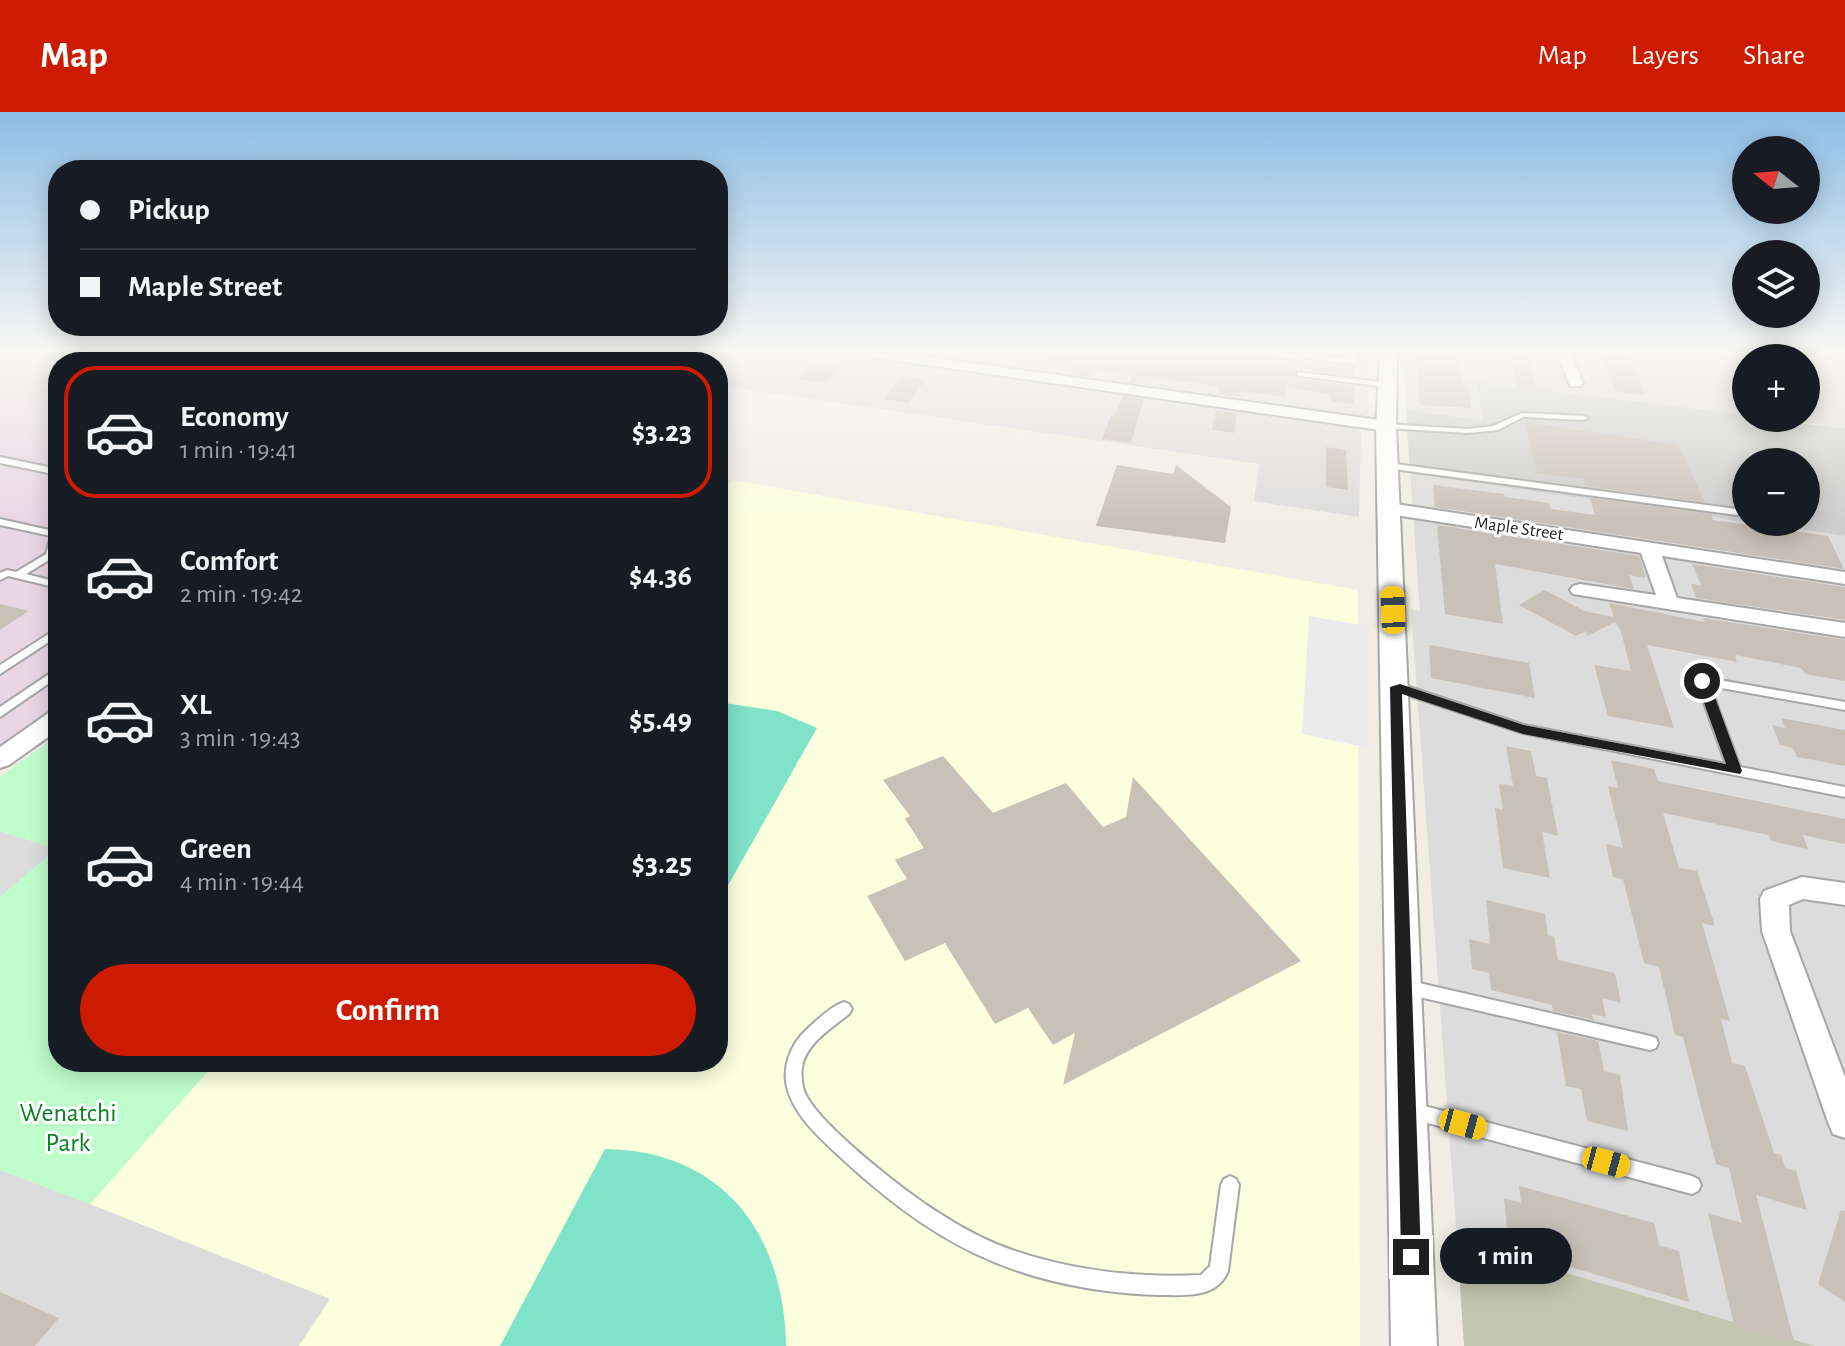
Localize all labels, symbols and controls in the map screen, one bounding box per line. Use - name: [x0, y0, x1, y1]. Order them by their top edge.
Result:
- text: Map: [40, 37, 108, 75]
- text: Map: [1538, 42, 1587, 70]
- text: Layers: [1631, 42, 1699, 70]
- text: Share: [1743, 42, 1805, 70]
- north arrow: [1732, 136, 1820, 224]
- map controls: [1732, 136, 1820, 536]
- text: Pickup: [128, 195, 210, 225]
- button: layers: [1732, 240, 1820, 328]
- text: Maple Street: [128, 272, 282, 302]
- button: +: [1732, 344, 1820, 432]
- icon: car: [84, 396, 156, 468]
- text: Economy: [180, 402, 289, 432]
- text: $3.23: [632, 417, 692, 447]
- text: 1 min · 19:41: [180, 437, 297, 463]
- button: −: [1732, 448, 1820, 536]
- street label: Maple Street: [1473, 514, 1565, 544]
- icon: car: [84, 540, 156, 612]
- text: Comfort: [180, 546, 279, 576]
- text: $4.36: [629, 561, 692, 591]
- text: 2 min · 19:42: [180, 581, 303, 607]
- car: [1380, 586, 1406, 634]
- route start: [1684, 663, 1720, 699]
- icon: car: [84, 684, 156, 756]
- text: XL: [180, 690, 212, 720]
- text: $5.49: [629, 705, 692, 735]
- text: 3 min · 19:43: [180, 725, 300, 751]
- icon: car: [84, 828, 156, 900]
- text: Green: [180, 834, 252, 864]
- text: $3.25: [632, 849, 692, 879]
- text: 4 min · 19:44: [180, 869, 304, 895]
- button: Confirm: [80, 964, 696, 1056]
- park label: Wenatchi Park: [19, 1100, 117, 1156]
- car: [1437, 1106, 1489, 1142]
- car: [1580, 1144, 1632, 1180]
- callout: 1 min: [1439, 1229, 1571, 1285]
- route end: [1393, 1239, 1429, 1275]
- text: 1 min: [1479, 1243, 1533, 1269]

